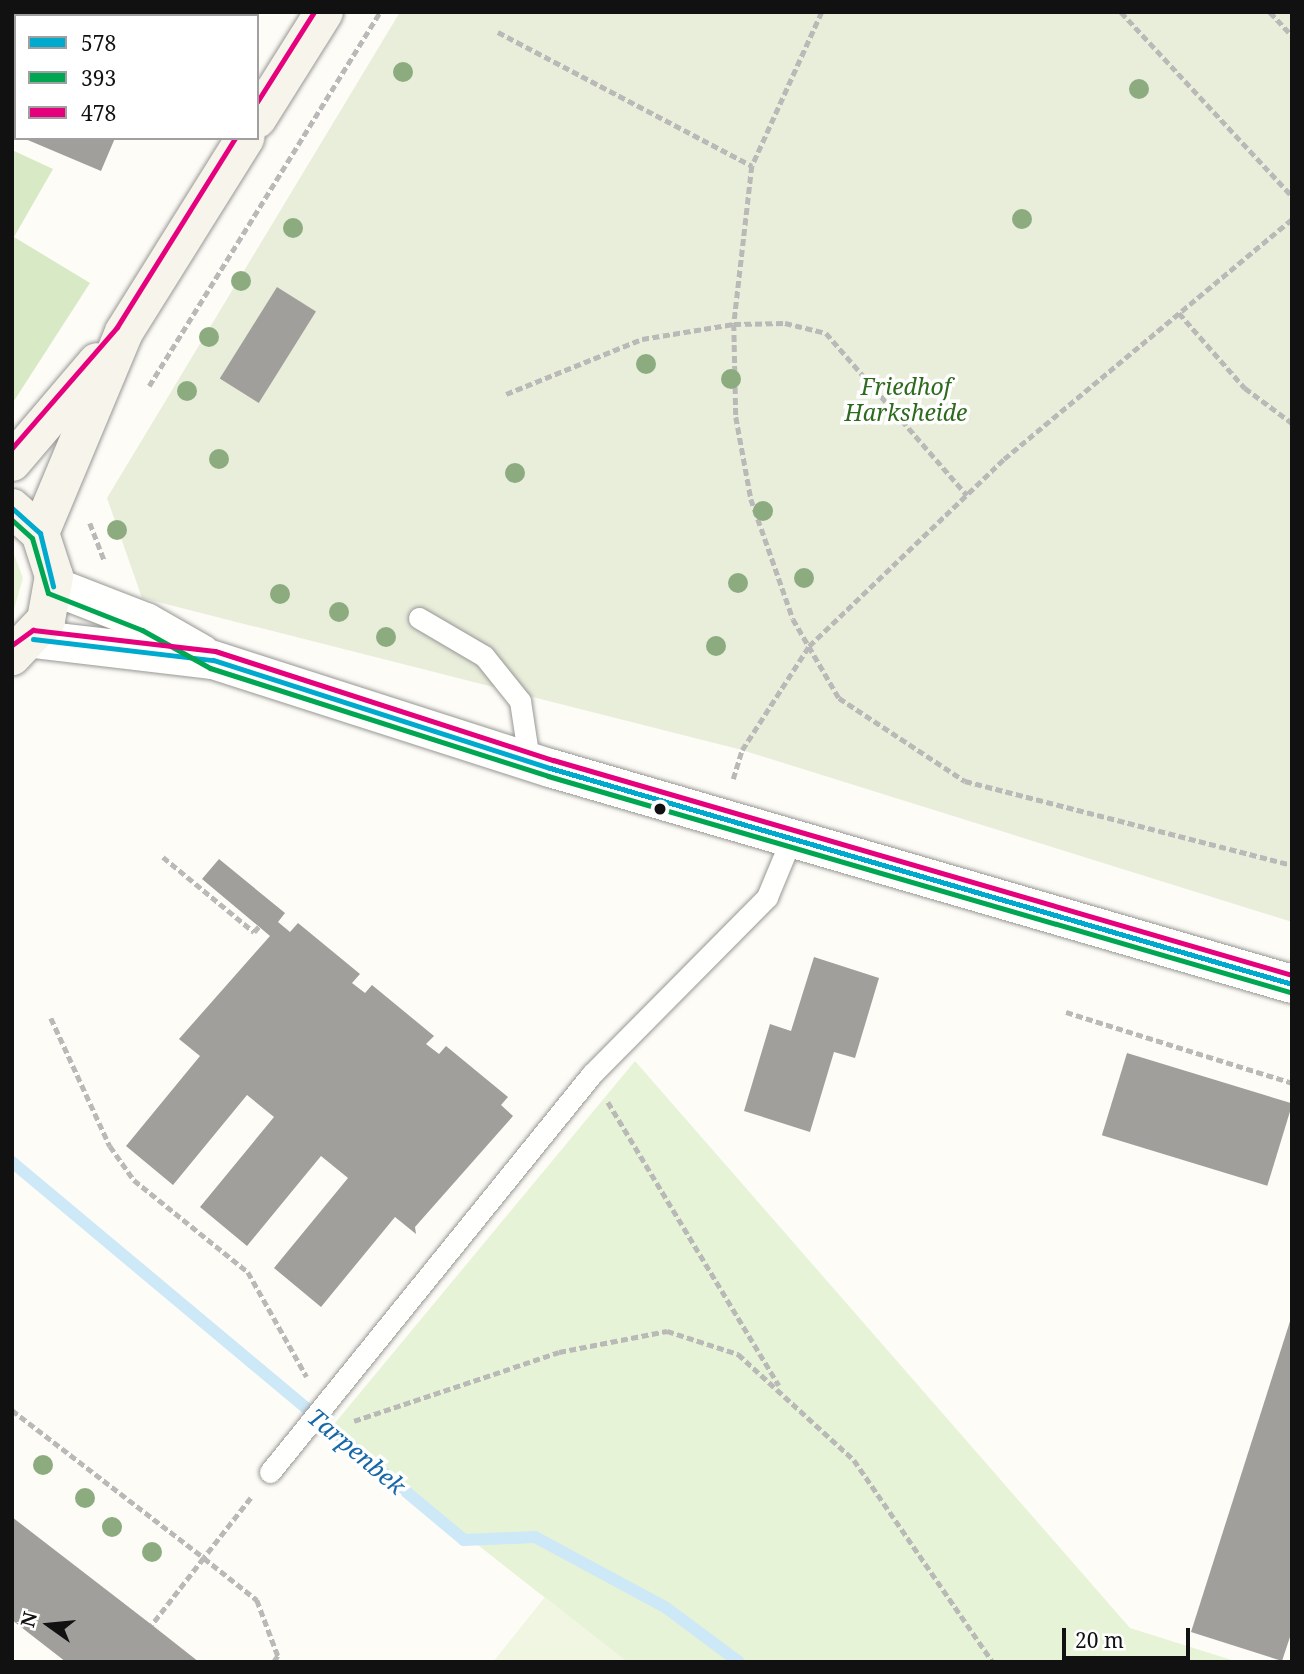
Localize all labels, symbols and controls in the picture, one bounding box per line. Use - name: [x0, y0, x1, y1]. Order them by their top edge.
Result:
- legend: [14, 14, 259, 140]
- text: 578: [81, 29, 116, 57]
- text: 393: [81, 64, 116, 92]
- text: 478: [81, 99, 116, 127]
- park label: Friedhof Harksheide: [845, 372, 967, 426]
- unlabelled marker: [653, 802, 667, 816]
- water label: Tarpenbek: [302, 1402, 412, 1500]
- north arrow: [14, 1590, 84, 1660]
- text: N: [14, 1609, 43, 1630]
- scale bar: [1066, 1614, 1194, 1658]
- text: 20 m: [1075, 1626, 1124, 1654]

